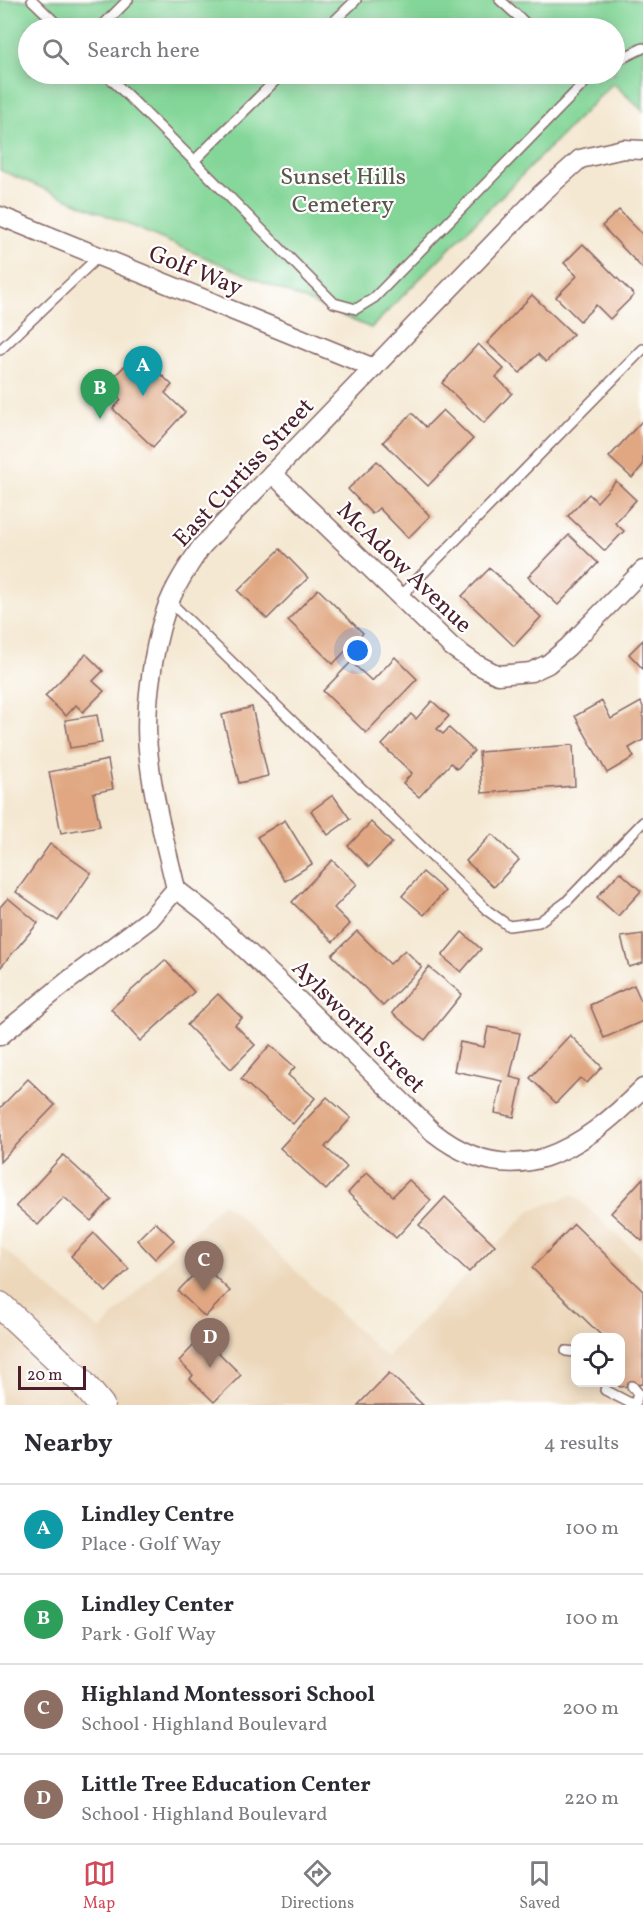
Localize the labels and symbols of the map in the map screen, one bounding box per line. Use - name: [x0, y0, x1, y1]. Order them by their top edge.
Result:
- park label: Sunset Hills Cemetery: [280, 161, 406, 223]
- street label: Golf Way: [143, 238, 247, 306]
- pin: A: [124, 346, 162, 396]
- pin: B: [80, 370, 120, 419]
- street label: East Curtiss Street: [166, 391, 323, 556]
- street label: McAdow Avenue: [328, 495, 479, 642]
- your location: [343, 636, 372, 665]
- street label: Aylsworth Street: [283, 953, 432, 1102]
- pin: C: [184, 1242, 224, 1291]
- pin: D: [190, 1318, 230, 1368]
- scale bar: [18, 1363, 86, 1390]

